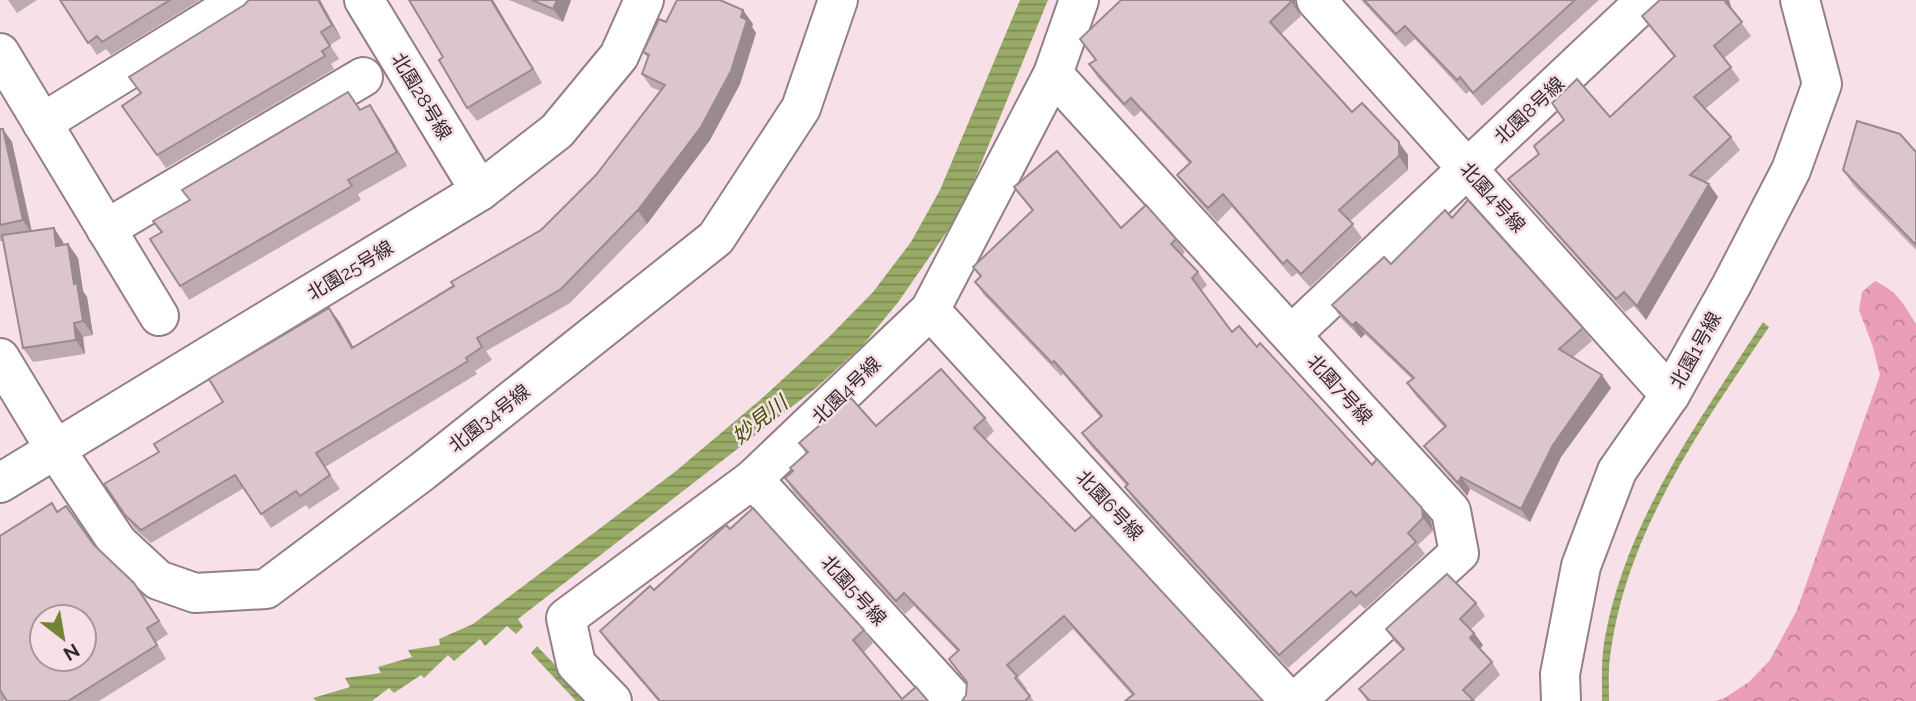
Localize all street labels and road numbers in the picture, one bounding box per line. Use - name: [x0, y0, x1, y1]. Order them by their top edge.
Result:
- street label: 北園28号線: [388, 49, 456, 143]
- street label: 北園8号線: [1490, 72, 1568, 148]
- street label: 北園4号線: [1456, 158, 1530, 236]
- street label: 北園25号線: [303, 236, 397, 304]
- street label: 北園1号線: [1665, 308, 1725, 392]
- street label: 北園7号線: [1303, 350, 1377, 428]
- street label: 北園4号線: [807, 352, 885, 428]
- street label: 北園34号線: [444, 380, 534, 456]
- street label: 北園6号線: [1072, 466, 1148, 544]
- street label: 北園5号線: [817, 551, 891, 629]

